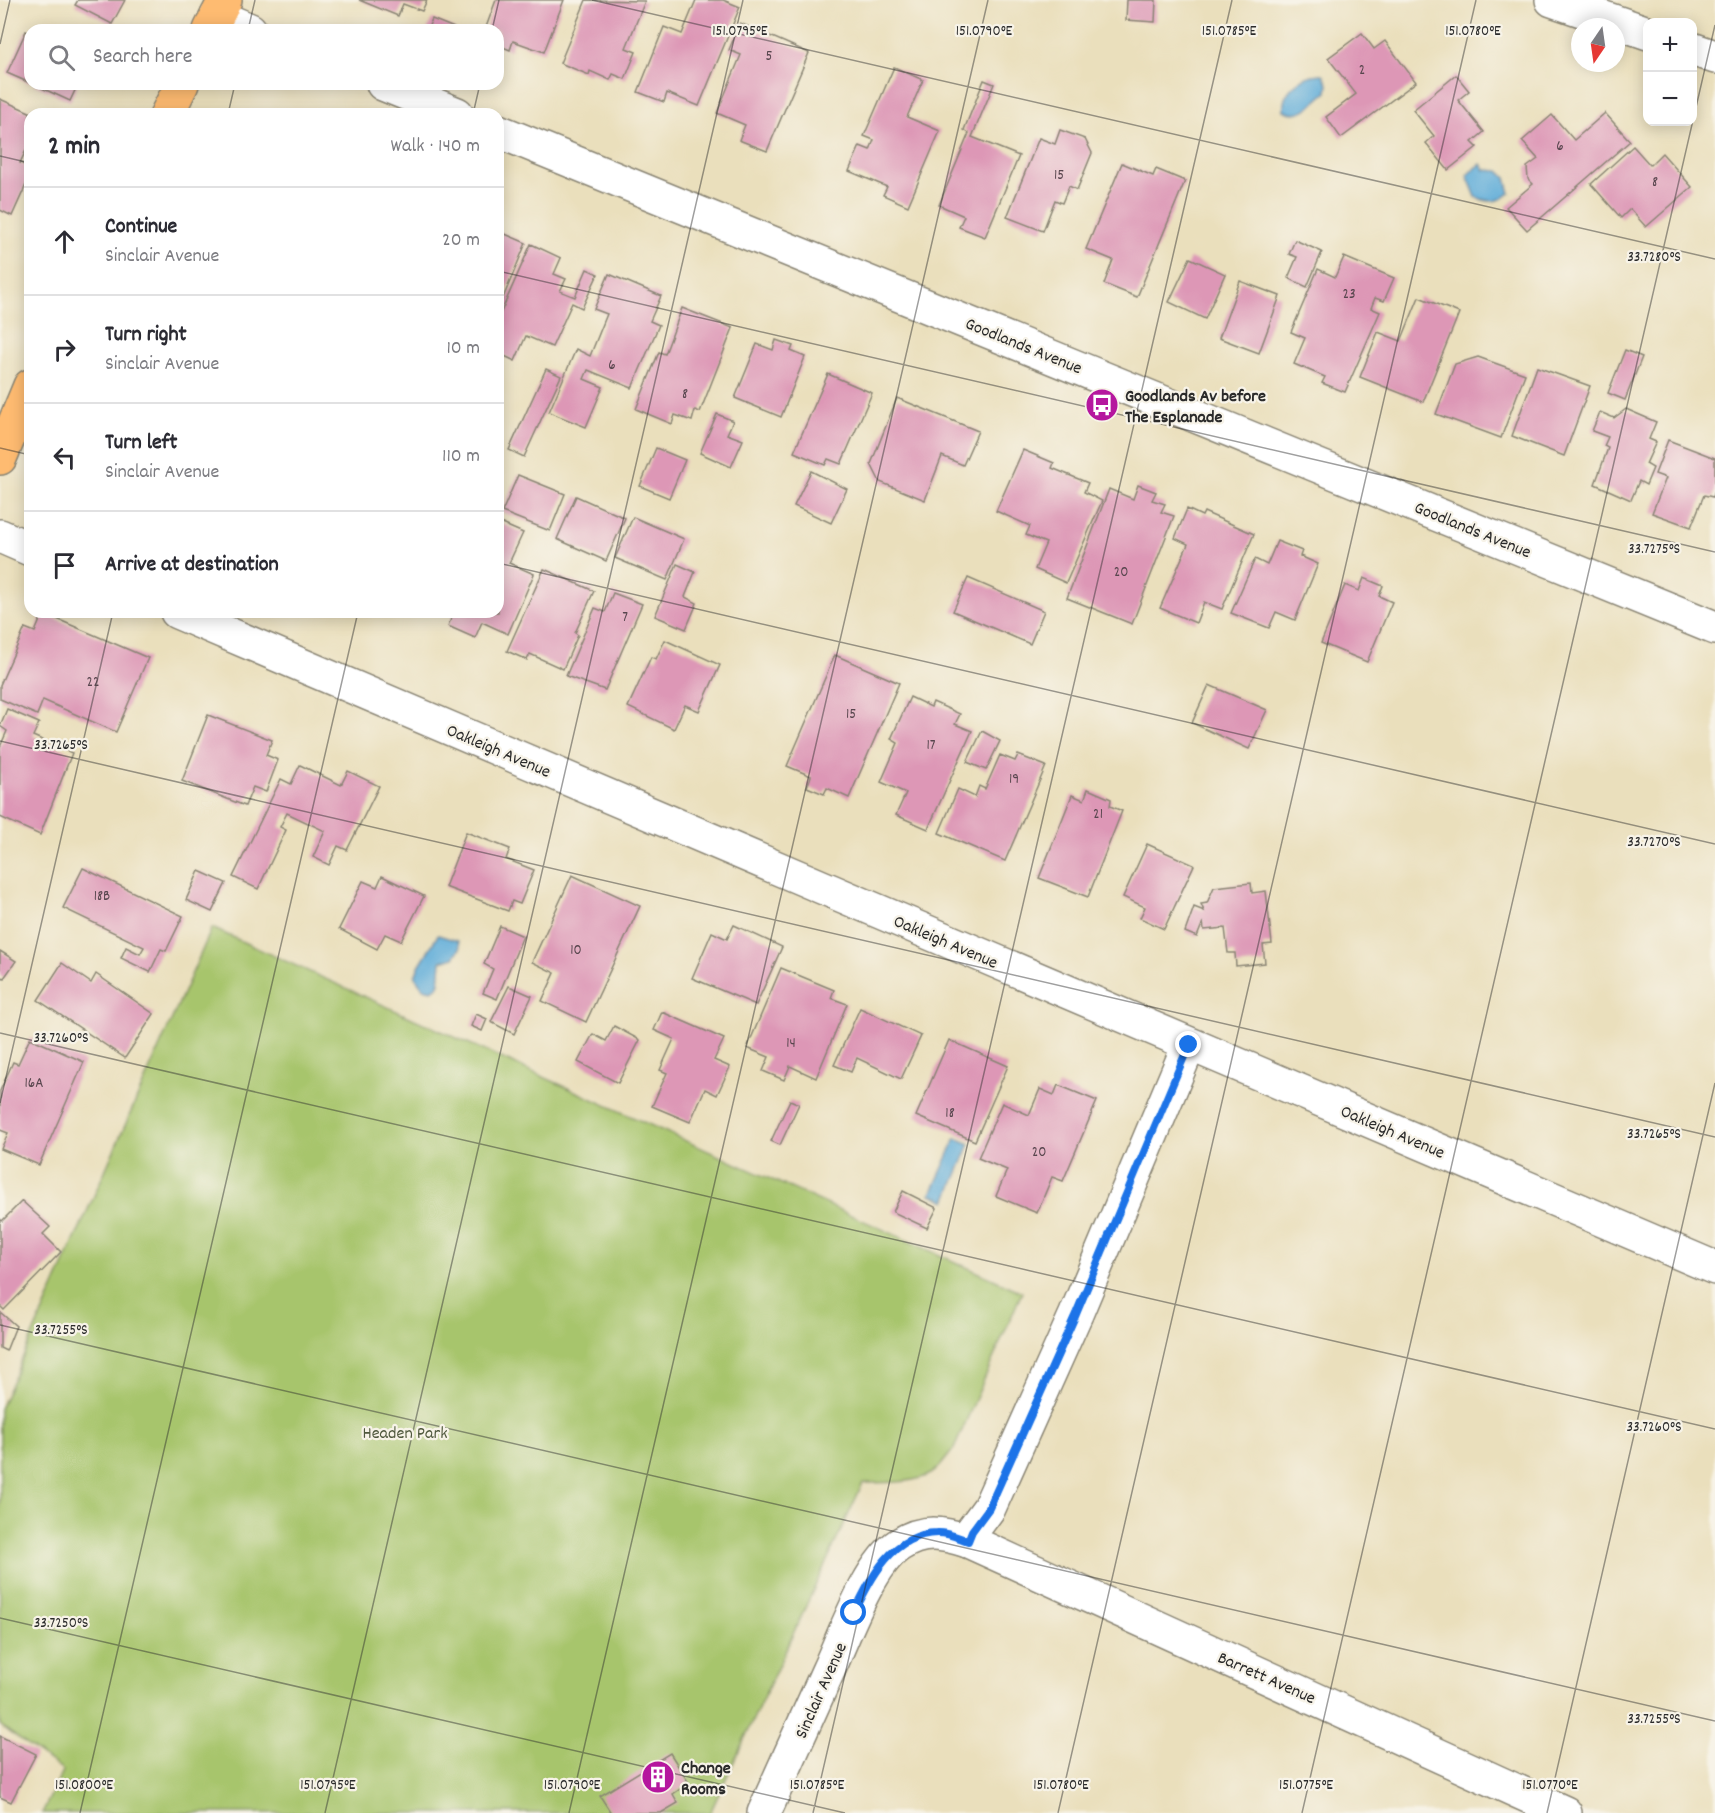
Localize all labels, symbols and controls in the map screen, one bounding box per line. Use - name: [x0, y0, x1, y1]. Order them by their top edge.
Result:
- north arrow: [1571, 18, 1625, 72]
- map controls: [1643, 18, 1697, 126]
- button: +: [1643, 18, 1697, 72]
- text: 151.0795°E: [712, 21, 768, 43]
- text: 151.0790°E: [956, 21, 1012, 43]
- text: 151.0785°E: [1202, 21, 1256, 43]
- text: 151.0780°E: [1445, 21, 1501, 43]
- search box: [24, 24, 504, 90]
- icon: search: [45, 41, 78, 74]
- text: Search here: [93, 42, 192, 73]
- house number: 5: [766, 46, 773, 68]
- house number: 2: [1359, 60, 1365, 82]
- button: −: [1643, 72, 1697, 126]
- text: 2 min: [48, 129, 100, 166]
- text: Walk · 140 m: [391, 133, 480, 161]
- house number: 6: [1556, 136, 1564, 158]
- house number: 15: [1054, 165, 1064, 187]
- house number: 8: [1652, 172, 1658, 194]
- text: Continue: [105, 212, 177, 243]
- icon: ahead: [48, 225, 81, 258]
- text: 20 m: [442, 227, 480, 255]
- text: Sinclair Avenue: [105, 243, 219, 271]
- text: 33.7280°S: [1627, 247, 1681, 269]
- house number: 23: [1342, 284, 1356, 306]
- street label: Goodlands Avenue: [961, 313, 1085, 382]
- text: Turn right: [105, 320, 187, 351]
- icon: right: [48, 333, 81, 366]
- text: 10 m: [446, 335, 480, 363]
- text: Sinclair Avenue: [105, 351, 219, 379]
- house number: 6: [608, 355, 616, 377]
- house number: 8: [682, 384, 688, 406]
- place label: Goodlands Av before The Esplanade: [1125, 385, 1266, 431]
- bus stop icon: Goodlands Av before The Esplanade: [1084, 387, 1120, 423]
- text: Turn left: [105, 428, 177, 459]
- icon: left: [48, 441, 81, 474]
- text: 110 m: [442, 443, 480, 471]
- text: Sinclair Avenue: [105, 459, 219, 487]
- street label: Goodlands Avenue: [1410, 497, 1534, 566]
- text: 33.7275°S: [1628, 539, 1680, 561]
- icon: arrive: [48, 549, 81, 582]
- text: Arrive at destination: [105, 550, 279, 581]
- house number: 20: [1114, 562, 1128, 584]
- house number: 7: [622, 607, 628, 629]
- house number: 22: [86, 672, 100, 694]
- house number: 15: [846, 704, 856, 726]
- street label: Oakleigh Avenue: [442, 719, 554, 786]
- text: 33.7265°S: [34, 735, 88, 757]
- house number: 17: [926, 735, 936, 757]
- house number: 19: [1009, 769, 1019, 791]
- house number: 21: [1093, 804, 1103, 826]
- text: 33.7270°S: [1627, 832, 1681, 854]
- house number: 18B: [94, 886, 110, 908]
- street label: Oakleigh Avenue: [889, 910, 1001, 977]
- house number: 10: [570, 940, 582, 962]
- text: 33.7260°S: [33, 1028, 89, 1050]
- route end: [1175, 1031, 1201, 1057]
- house number: 14: [786, 1033, 796, 1055]
- house number: 16A: [25, 1073, 43, 1095]
- street label: Oakleigh Avenue: [1336, 1100, 1448, 1167]
- house number: 18: [945, 1103, 955, 1125]
- text: 33.7265°S: [1627, 1124, 1681, 1146]
- house number: 20: [1032, 1142, 1046, 1164]
- text: 33.7255°S: [34, 1320, 88, 1342]
- text: 33.7260°S: [1626, 1417, 1682, 1439]
- park label: Headen Park: [362, 1422, 448, 1447]
- route start: [840, 1599, 866, 1625]
- text: 33.7250°S: [34, 1613, 88, 1635]
- street label: Sinclair Avenue: [790, 1639, 855, 1743]
- street label: Barrett Avenue: [1213, 1647, 1319, 1712]
- text: 33.7255°S: [1627, 1709, 1681, 1731]
- place label: Change Rooms: [681, 1757, 731, 1803]
- building icon: Change Rooms: [640, 1759, 676, 1795]
- text: 151.0800°E: [55, 1775, 113, 1797]
- text: 151.0795°E: [300, 1775, 356, 1797]
- text: 151.0790°E: [544, 1775, 600, 1797]
- text: 151.0785°E: [790, 1775, 844, 1797]
- text: 151.0780°E: [1033, 1775, 1089, 1797]
- text: 151.0775°E: [1279, 1775, 1333, 1797]
- text: 151.0770°E: [1522, 1775, 1578, 1797]

